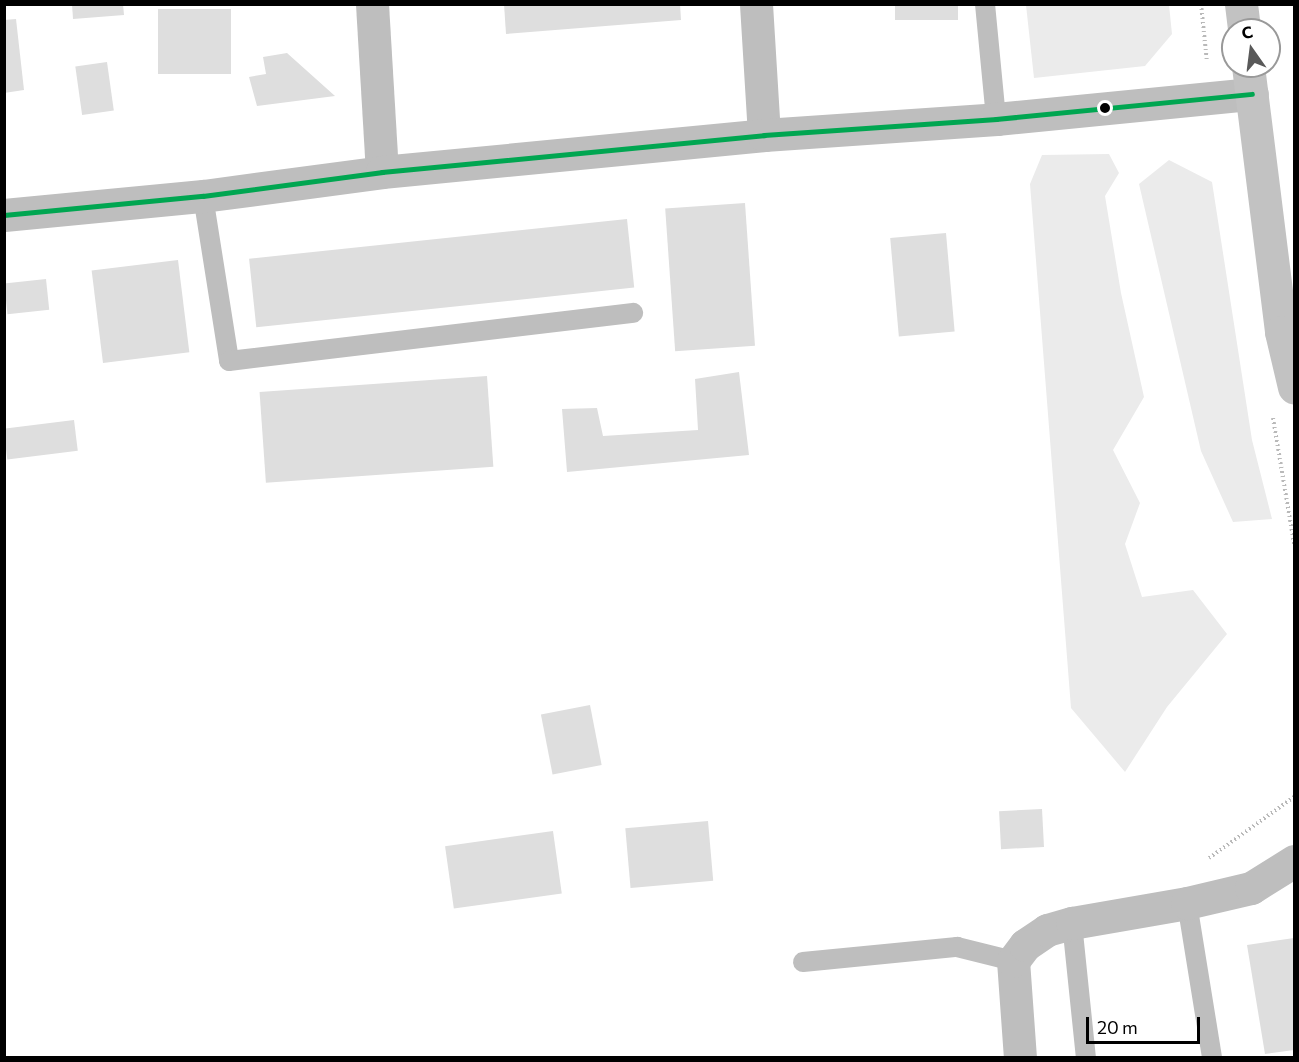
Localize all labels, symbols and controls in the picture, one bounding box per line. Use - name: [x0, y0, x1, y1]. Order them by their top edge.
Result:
- north arrow: [1221, 18, 1281, 78]
- text: С: [1239, 21, 1255, 43]
- unlabelled marker: [1099, 102, 1111, 114]
- scale bar: [1089, 1005, 1203, 1043]
- text: 20 m: [1097, 1016, 1138, 1038]

